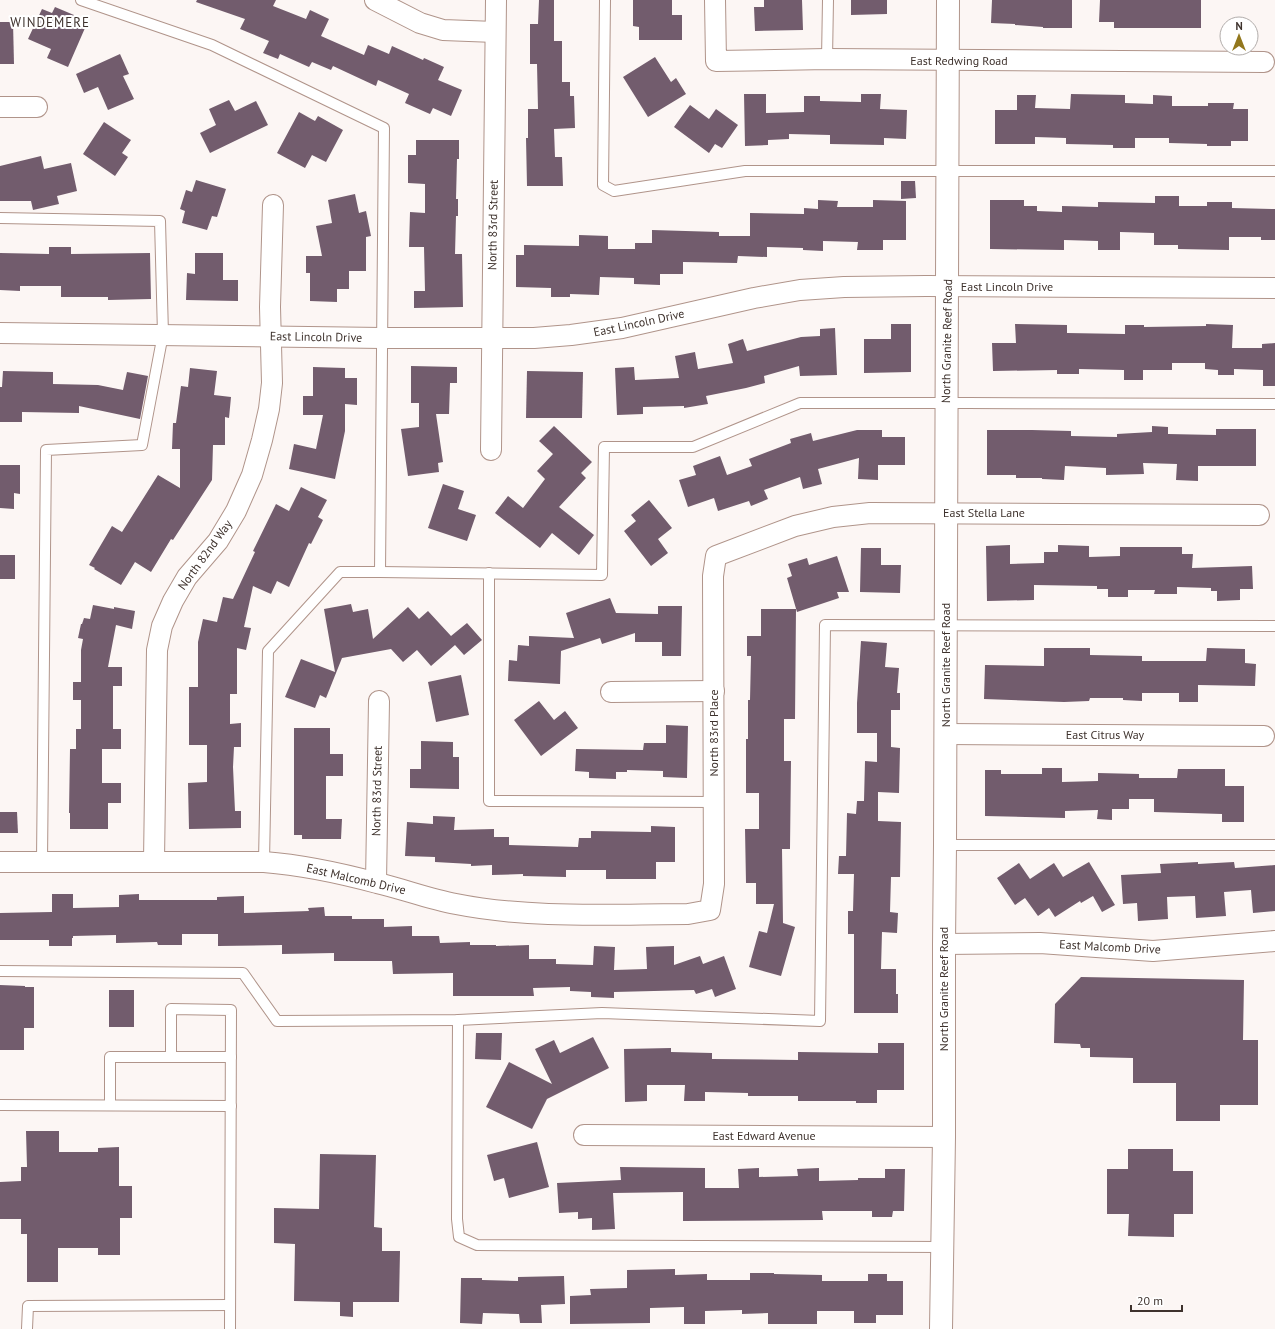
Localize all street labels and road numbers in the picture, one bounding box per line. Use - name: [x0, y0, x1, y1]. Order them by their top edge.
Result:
- street label: East Redwing Road: [910, 53, 1008, 68]
- street label: North 83rd Street: [484, 180, 501, 270]
- street label: North Granite Reef Road: [938, 279, 955, 403]
- street label: East Lincoln Drive: [961, 279, 1053, 294]
- street label: East Lincoln Drive: [592, 306, 686, 339]
- street label: East Lincoln Drive: [270, 328, 362, 345]
- street label: East Stella Lane: [943, 505, 1025, 520]
- street label: North 82nd Way: [174, 516, 235, 593]
- street label: North Granite Reef Road: [938, 603, 953, 727]
- street label: North 83rd Place: [706, 689, 721, 777]
- street label: East Citrus Way: [1066, 727, 1145, 742]
- street label: North 83rd Street: [368, 746, 385, 836]
- street label: East Malcomb Drive: [305, 860, 407, 897]
- street label: North Granite Reef Road: [936, 927, 951, 1051]
- street label: East Malcomb Drive: [1059, 936, 1161, 957]
- street label: East Edward Avenue: [712, 1128, 816, 1143]

